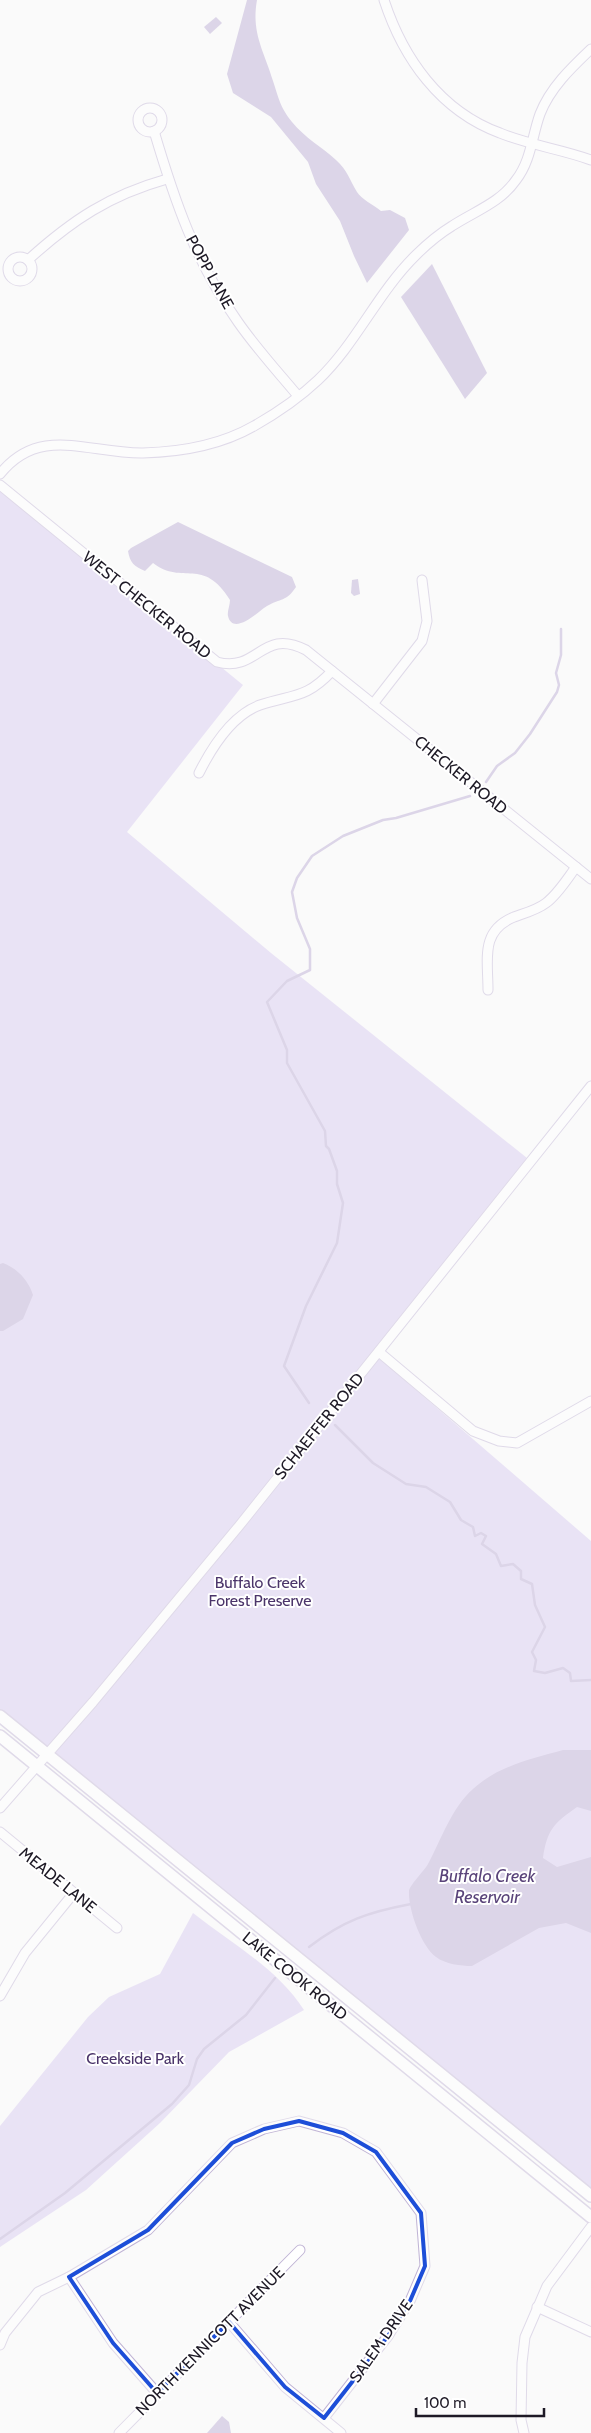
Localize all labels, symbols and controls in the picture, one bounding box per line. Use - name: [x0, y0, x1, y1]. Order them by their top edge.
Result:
- street label: POPP LANE: [182, 232, 238, 312]
- street label: WEST CHECKER ROAD: [79, 547, 215, 663]
- street label: CHECKER ROAD: [411, 732, 511, 818]
- street label: SCHAEFFER ROAD: [270, 1369, 368, 1483]
- park label: Buffalo Creek Forest Preserve: [209, 1573, 311, 1610]
- street label: MEADE LANE: [16, 1843, 101, 1917]
- water label: Buffalo Creek Reservoir: [439, 1865, 536, 1908]
- street label: LAKE COOK ROAD: [239, 1928, 351, 2024]
- park label: Creekside Park: [86, 2049, 185, 2068]
- street label: NORTH KENNICOTT AVENUE: [132, 2263, 288, 2419]
- street label: SALEM DRIVE: [345, 2296, 417, 2386]
- scale bar: [416, 2386, 544, 2418]
- text: 100 m: [424, 2394, 466, 2412]

